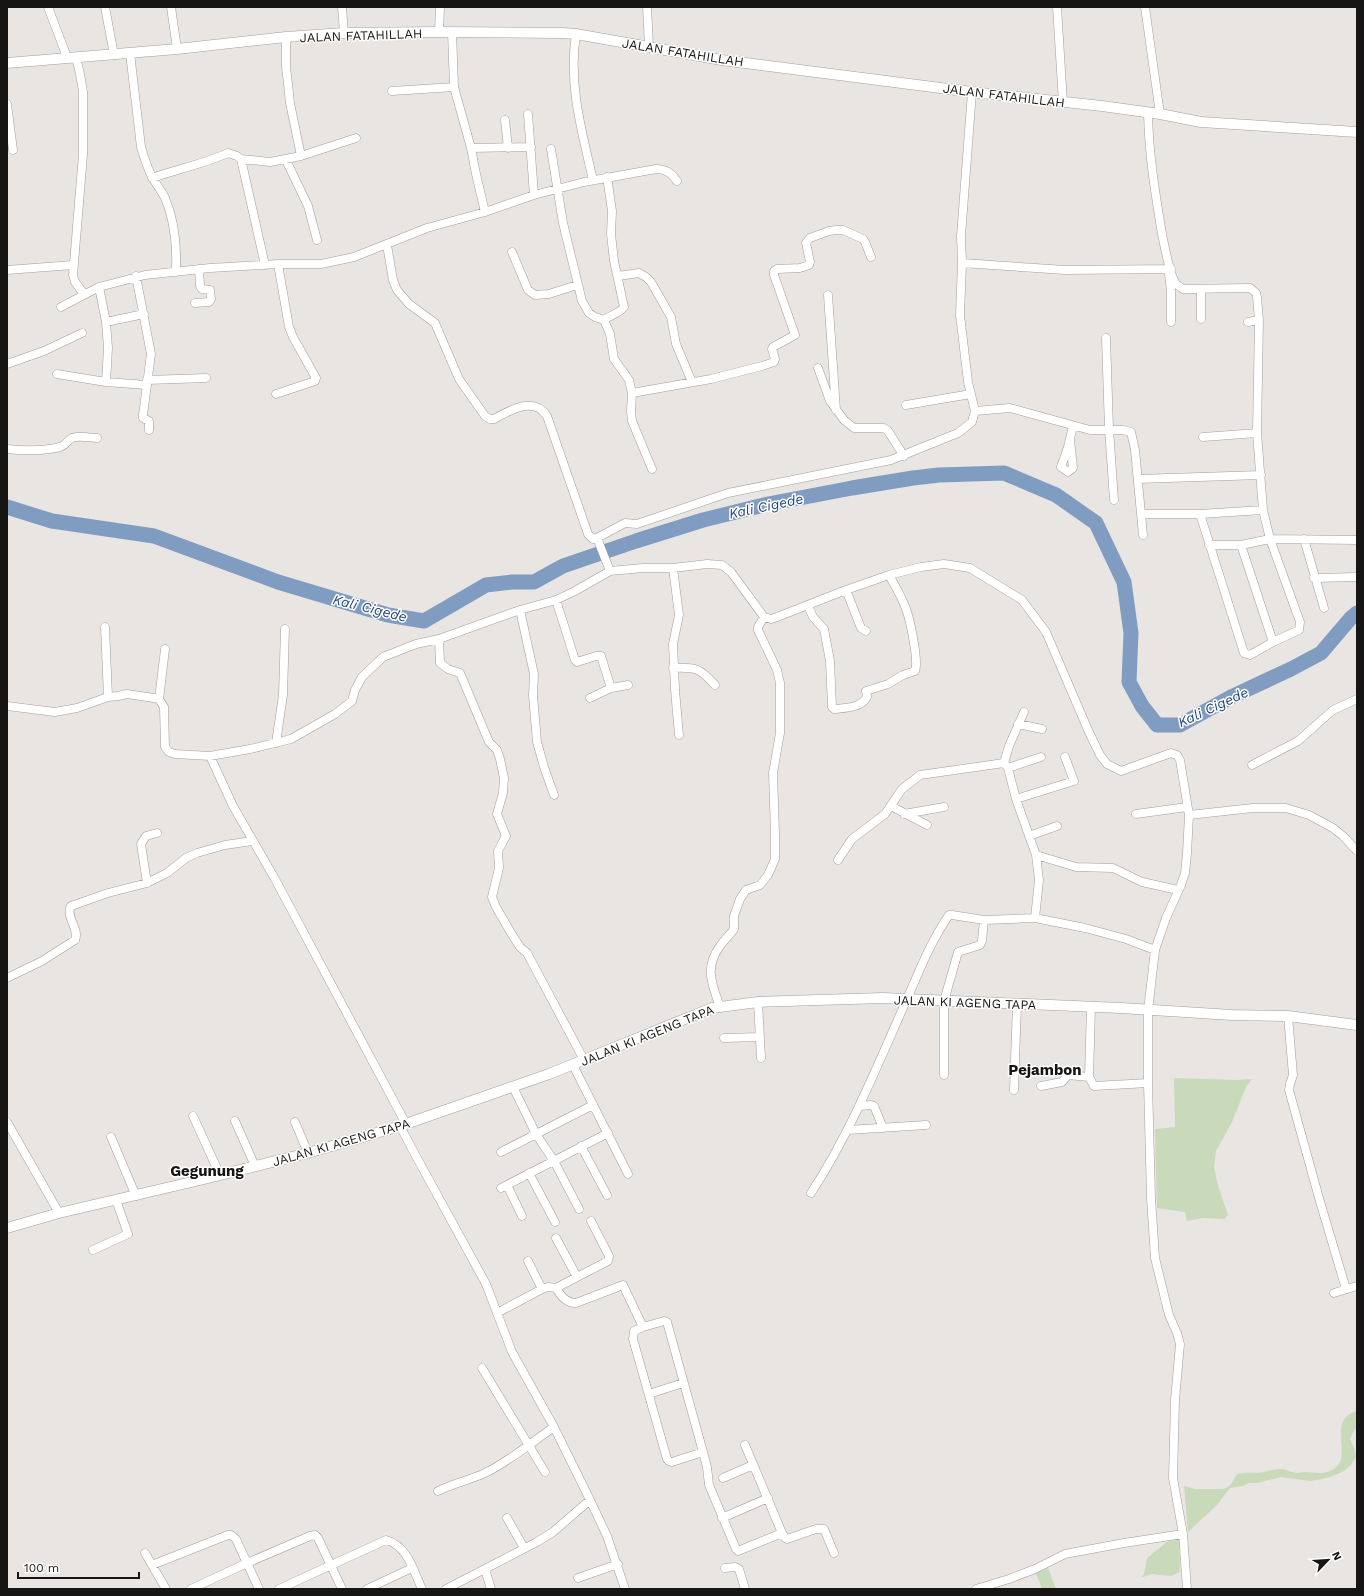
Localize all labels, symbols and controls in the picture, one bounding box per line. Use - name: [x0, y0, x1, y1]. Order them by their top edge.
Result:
- street label: JALAN FATAHILLAH: [299, 26, 423, 45]
- street label: JALAN FATAHILLAH: [621, 35, 745, 70]
- street label: JALAN FATAHILLAH: [942, 81, 1066, 110]
- water label: Kali Cigede: [727, 490, 805, 522]
- water label: Kali Cigede: [331, 591, 409, 625]
- water label: Kali Cigede: [1175, 684, 1251, 730]
- street label: JALAN KI AGENG TAPA: [894, 993, 1037, 1012]
- street label: JALAN KI AGENG TAPA: [578, 1002, 716, 1069]
- district label: Pejambon: [1008, 1061, 1082, 1079]
- street label: JALAN KI AGENG TAPA: [271, 1116, 412, 1169]
- district label: Gegunung: [170, 1162, 244, 1180]
- north arrow: [1308, 1540, 1348, 1580]
- text: N: [1329, 1550, 1344, 1562]
- scale bar: [18, 1554, 139, 1580]
- text: 100 m: [24, 1561, 59, 1575]

